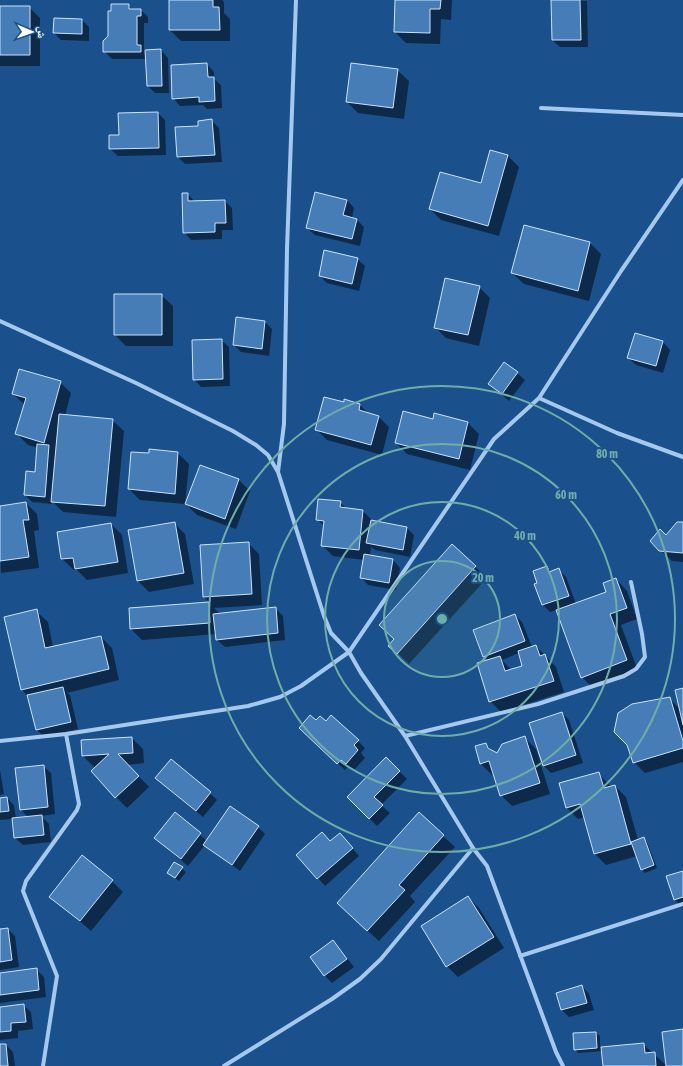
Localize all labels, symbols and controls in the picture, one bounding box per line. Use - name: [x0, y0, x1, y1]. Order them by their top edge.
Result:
- north arrow: [12, 12, 52, 52]
- text: ش: [34, 26, 48, 39]
- text: 80 m: [596, 447, 618, 461]
- text: 60 m: [555, 488, 577, 502]
- text: 40 m: [513, 529, 536, 543]
- text: 20 m: [472, 571, 494, 585]
- centre of rings: [435, 612, 449, 626]

